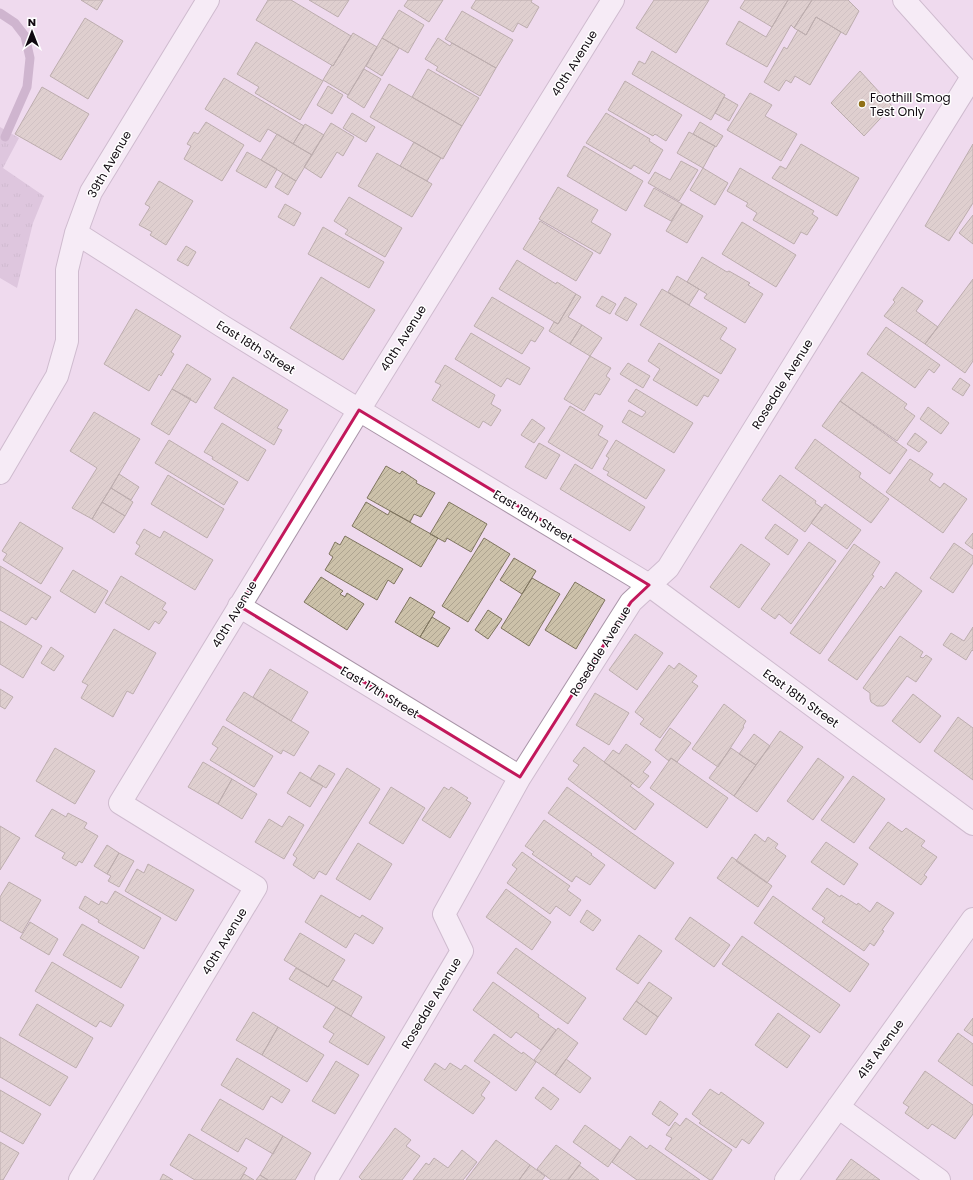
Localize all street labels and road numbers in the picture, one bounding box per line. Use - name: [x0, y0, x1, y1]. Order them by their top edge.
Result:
- street label: 40th Avenue: [547, 27, 601, 99]
- street label: 39th Avenue: [83, 127, 135, 201]
- street label: 40th Avenue: [376, 302, 430, 374]
- street label: East 18th Street: [213, 316, 299, 378]
- street label: Rosedale Avenue: [747, 336, 817, 432]
- street label: East 18th Street: [490, 486, 576, 546]
- street label: 40th Avenue: [207, 577, 261, 651]
- street label: Rosedale Avenue: [565, 603, 635, 699]
- street label: East 17th Street: [338, 662, 422, 722]
- street label: East 18th Street: [760, 665, 842, 731]
- street label: 40th Avenue: [197, 904, 251, 978]
- street label: Rosedale Avenue: [397, 954, 465, 1052]
- street label: 41st Avenue: [852, 1016, 908, 1082]

